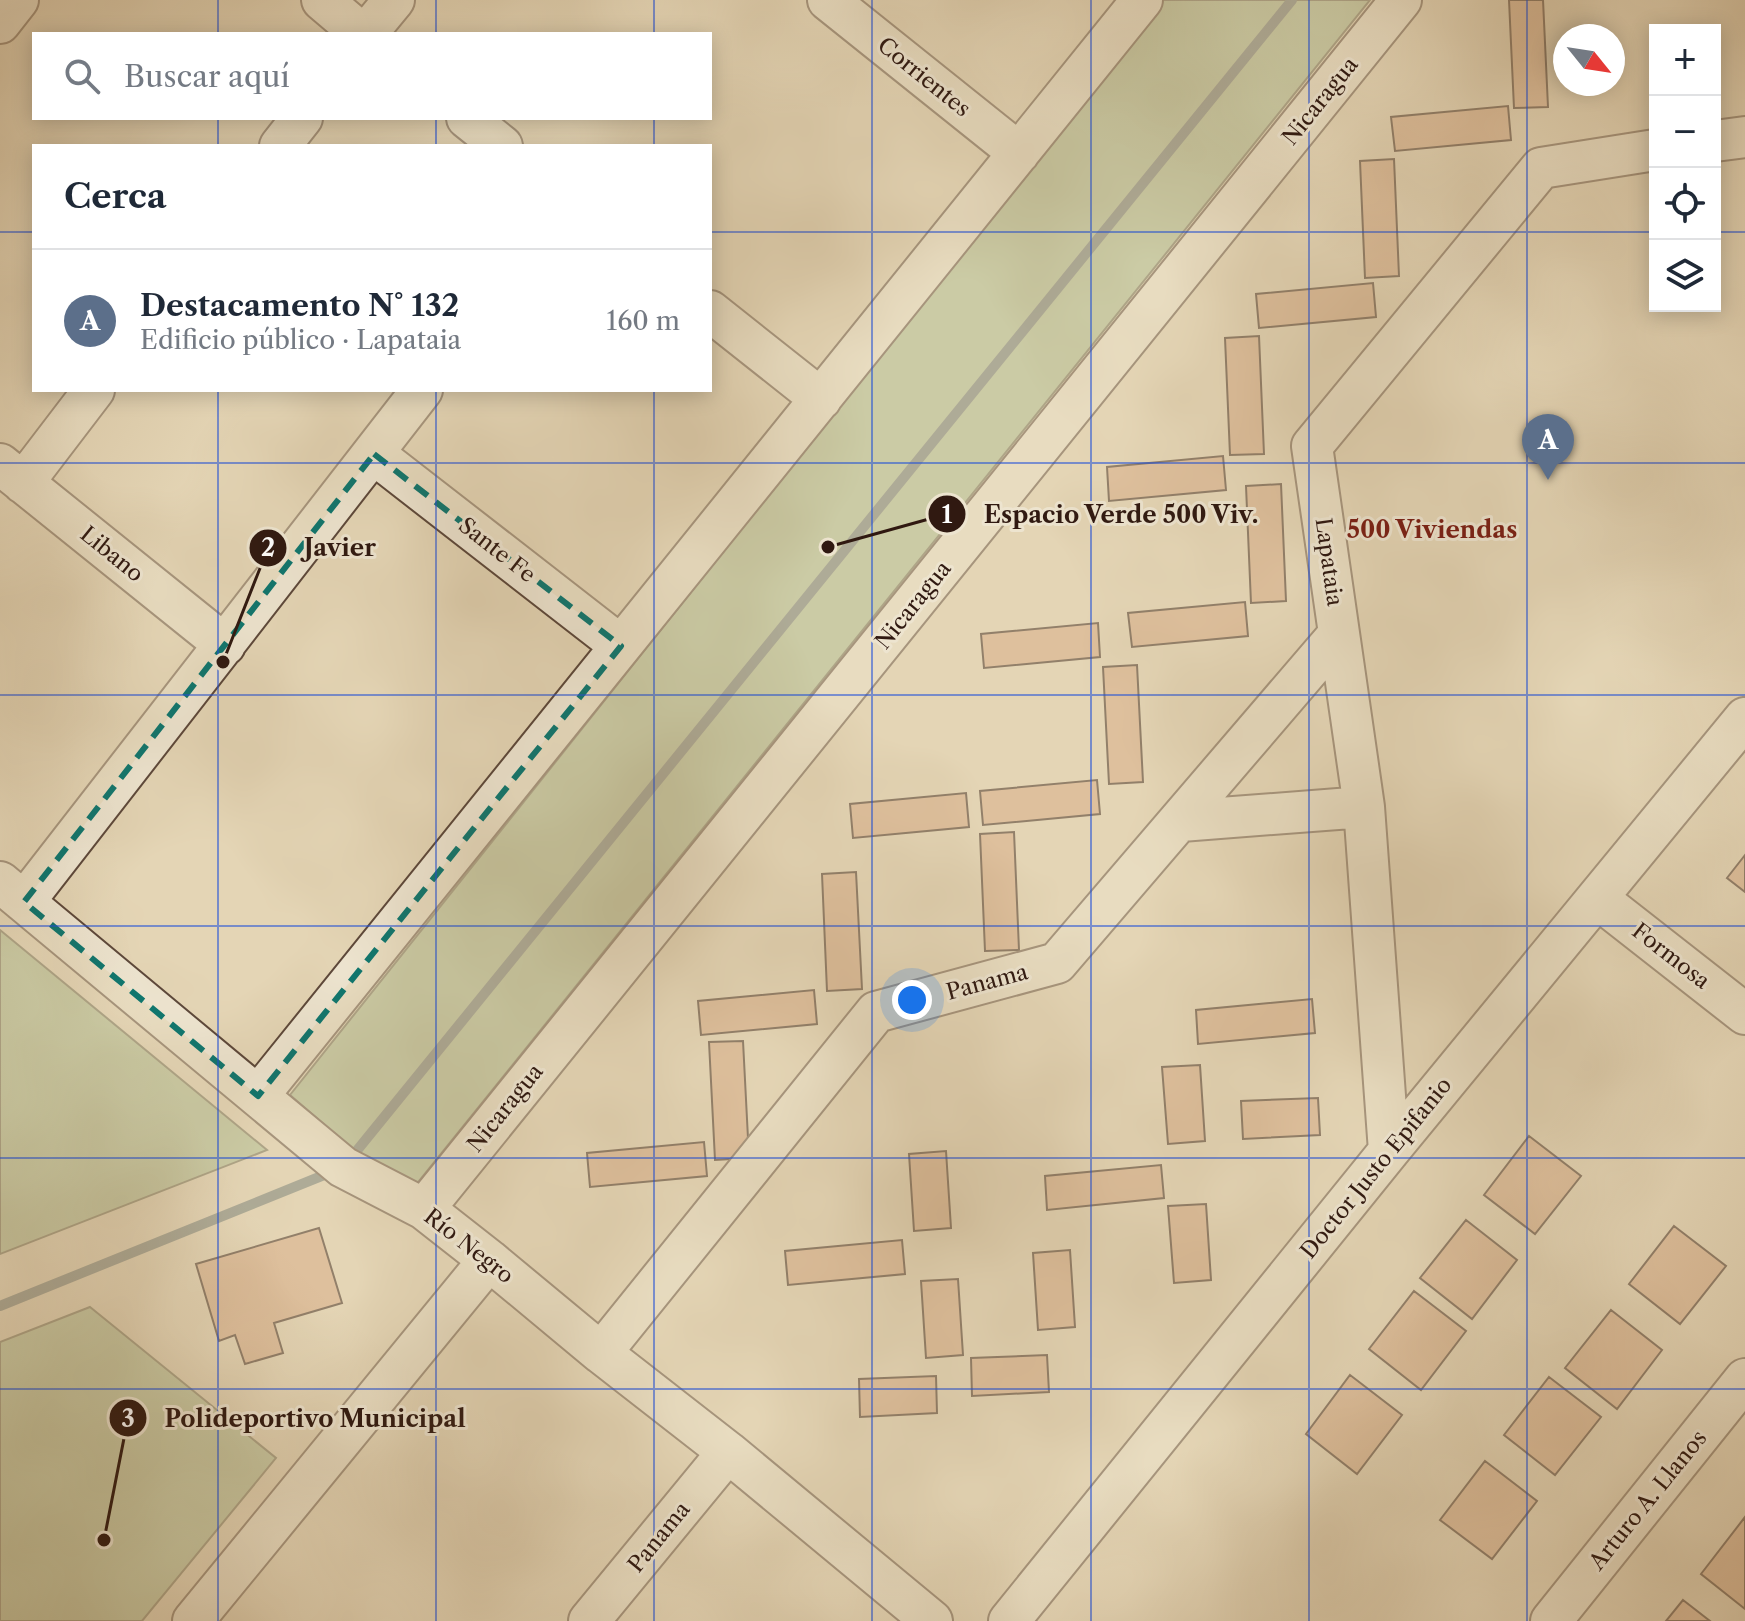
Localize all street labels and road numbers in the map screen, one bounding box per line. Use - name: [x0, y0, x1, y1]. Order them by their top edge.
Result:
- street label: Corrientes: [872, 31, 976, 123]
- street label: Nicaragua: [1276, 51, 1364, 150]
- street label: Sante Fe: [453, 512, 541, 588]
- street label: Lapataia: [1309, 516, 1349, 608]
- street label: Libano: [75, 520, 149, 588]
- street label: Nicaragua: [869, 555, 957, 654]
- street label: Formosa: [1627, 917, 1716, 995]
- street label: Panama: [943, 958, 1031, 1006]
- street label: Nicaragua: [461, 1058, 549, 1157]
- street label: Doctor Justo Epifanio: [1295, 1072, 1457, 1264]
- street label: Río Negro: [419, 1203, 519, 1289]
- street label: Arturo A. Llanos: [1583, 1425, 1713, 1576]
- street label: Panama: [622, 1496, 696, 1578]

